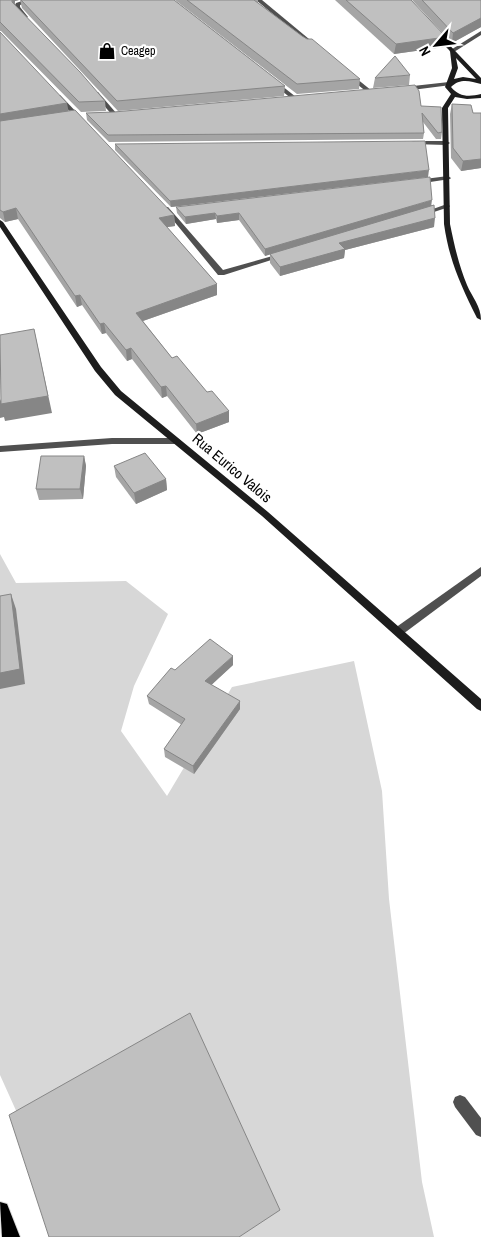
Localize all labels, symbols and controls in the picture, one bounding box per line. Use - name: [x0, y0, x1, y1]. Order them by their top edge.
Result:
- north arrow: [411, 20, 461, 70]
- shop icon: Ceagep: [97, 41, 117, 61]
- place label: Ceagep: [121, 43, 155, 59]
- text: N: [415, 43, 434, 59]
- street label: Rua Eurico Valois: [188, 428, 277, 507]

